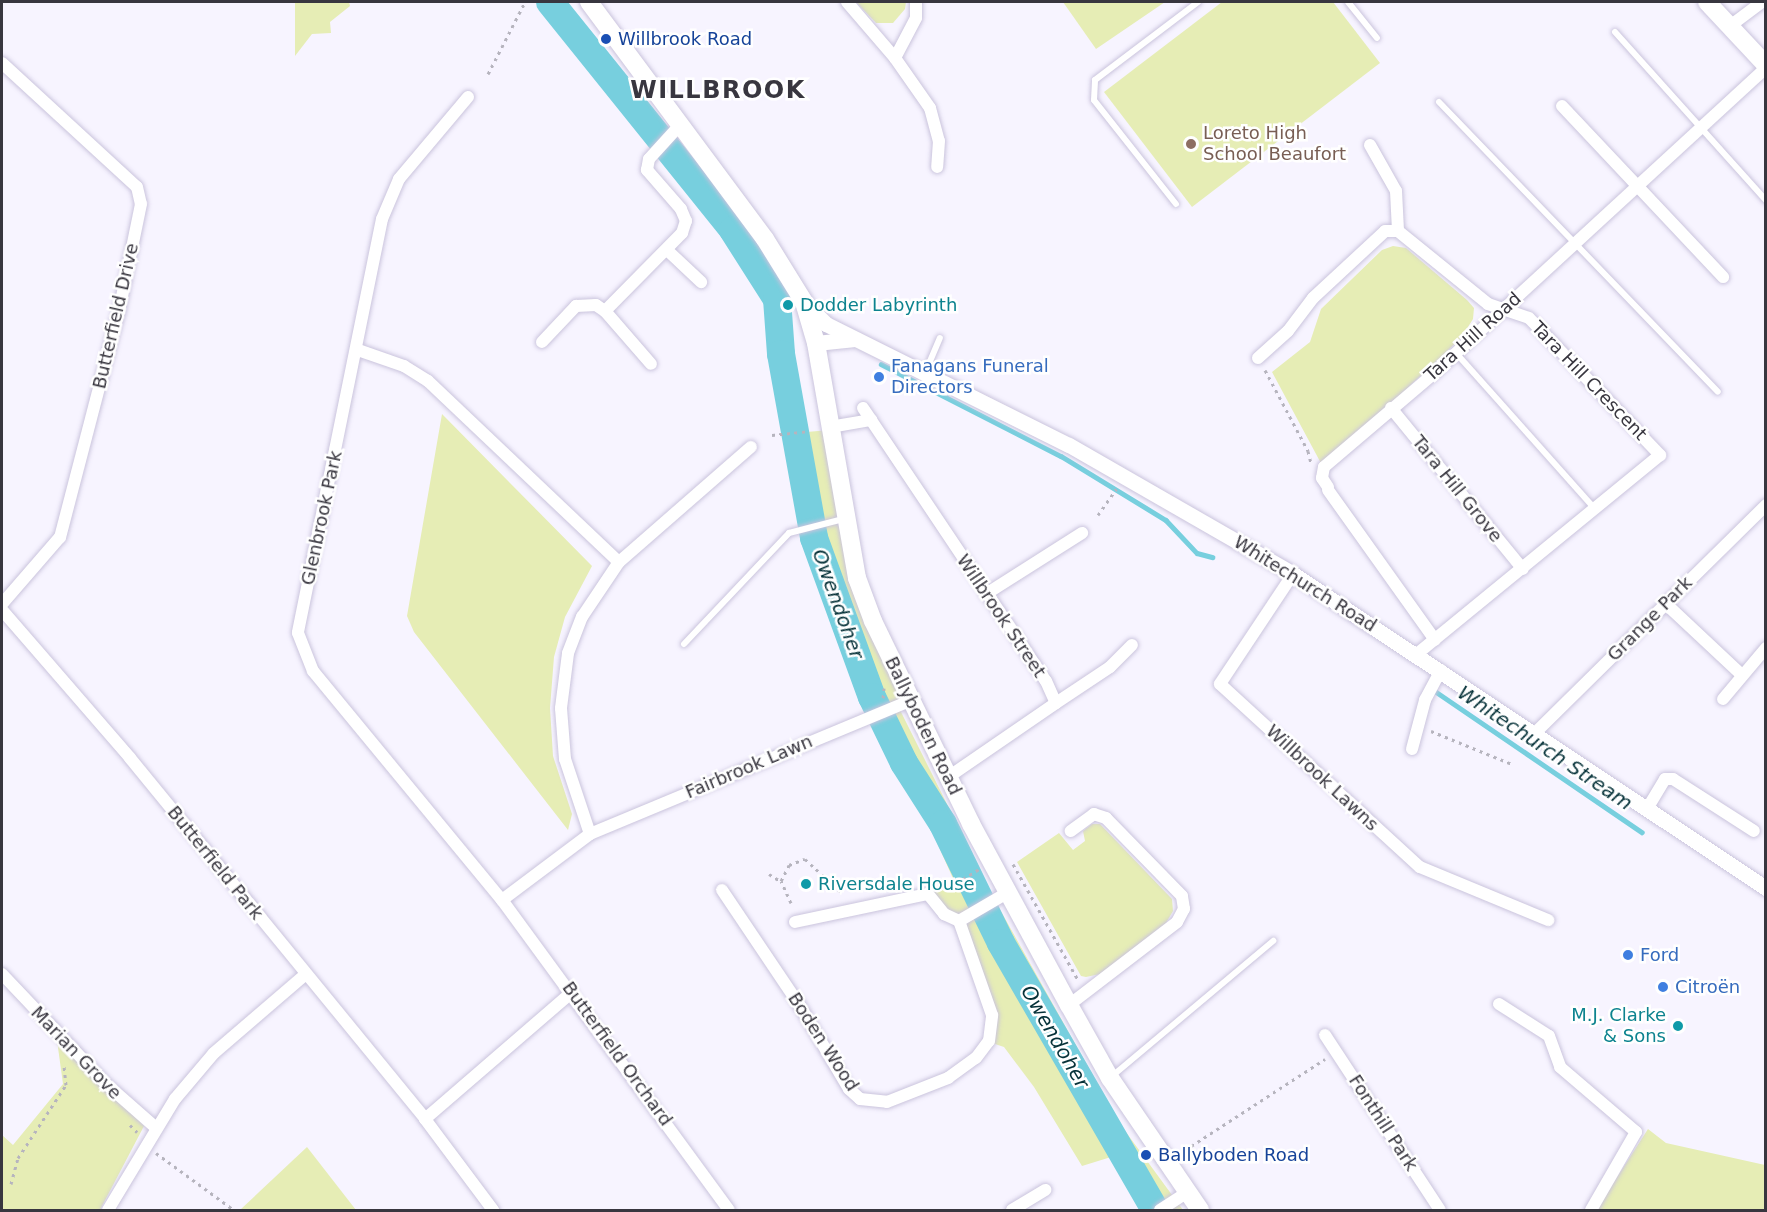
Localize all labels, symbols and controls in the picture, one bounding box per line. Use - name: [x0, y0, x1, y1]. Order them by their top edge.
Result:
- place label: Willbrook Road: [618, 28, 752, 50]
- marker: Willbrook Road: [599, 32, 613, 46]
- district label: WILLBROOK: [630, 77, 806, 105]
- place label: Loreto High School Beaufort: [1203, 123, 1346, 166]
- marker: Loreto High School Beaufort: [1184, 137, 1198, 151]
- street label: Butterfield Drive: [89, 241, 143, 391]
- street label: Tara Hill Road: [1420, 288, 1526, 386]
- place label: Dodder Labyrinth: [800, 294, 957, 316]
- marker: Dodder Labyrinth: [781, 298, 795, 312]
- street label: Tara Hill Crescent: [1527, 317, 1651, 445]
- place label: Fanagans Funeral Directors: [891, 356, 1049, 398]
- marker: Fanagans Funeral Directors: [872, 370, 886, 384]
- street label: Tara Hill Grove: [1407, 431, 1507, 547]
- street label: Glenbrook Park: [297, 449, 347, 587]
- street label: Whitechurch Road: [1230, 531, 1380, 637]
- water label: Owendoher: [807, 546, 869, 662]
- street label: Willbrook Street: [952, 550, 1050, 682]
- street label: Grange Park: [1603, 572, 1697, 666]
- street label: Ballyboden Road: [880, 653, 966, 799]
- water label: Whitechurch Stream: [1453, 681, 1637, 815]
- street label: Willbrook Lawns: [1261, 720, 1383, 836]
- street label: Fairbrook Lawn: [682, 731, 816, 803]
- street label: Butterfield Park: [163, 802, 267, 924]
- place label: Riversdale House: [818, 873, 975, 895]
- marker: Riversdale House: [799, 877, 813, 891]
- place label: Ford: [1640, 944, 1679, 966]
- marker: Ford: [1621, 948, 1635, 962]
- place label: Citroën: [1675, 976, 1740, 998]
- street label: Butterfield Orchard: [557, 978, 677, 1130]
- marker: Citroën: [1656, 980, 1670, 994]
- water label: Owendoher: [1016, 981, 1094, 1093]
- street label: Boden Wood: [783, 989, 863, 1095]
- street label: Marian Grove: [26, 1002, 126, 1104]
- place label: M.J. Clarke & Sons: [1571, 1005, 1666, 1048]
- marker: M.J. Clarke & Sons: [1671, 1019, 1685, 1033]
- street label: Fonthill Park: [1344, 1071, 1422, 1175]
- place label: Ballyboden Road: [1158, 1144, 1309, 1166]
- marker: Ballyboden Road: [1139, 1148, 1153, 1162]

